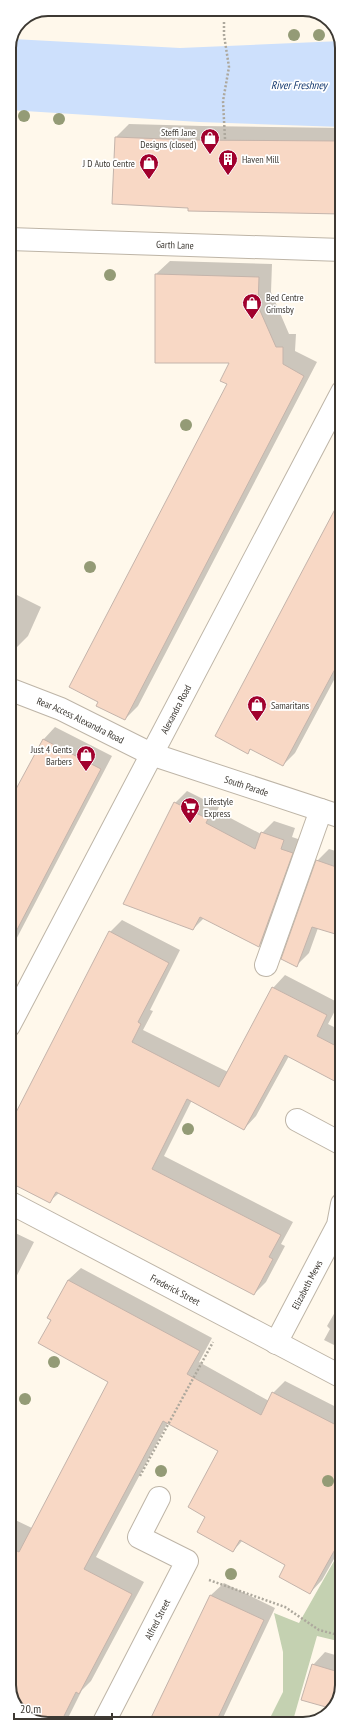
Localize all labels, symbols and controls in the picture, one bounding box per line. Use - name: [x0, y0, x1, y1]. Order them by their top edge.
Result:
- water label: River Freshney: [271, 78, 329, 92]
- place label: Steffi Jane Designs (closed): [140, 126, 197, 151]
- shop icon: Steffi Jane Designs (closed): [199, 127, 221, 155]
- building icon: Haven Mill: [217, 148, 239, 176]
- shop icon: J D Auto Centre: [138, 152, 160, 180]
- place label: Haven Mill: [242, 153, 280, 166]
- place label: J D Auto Centre: [82, 157, 135, 170]
- street label: Garth Lane: [156, 237, 194, 252]
- place label: Bed Centre Grimsby: [266, 291, 304, 316]
- shop icon: Bed Centre Grimsby: [241, 292, 263, 320]
- street label: Alexandra Road: [157, 682, 194, 736]
- street label: Rear Access Alexandra Road: [35, 694, 126, 746]
- shop icon: Samaritans: [246, 694, 268, 722]
- place label: Samaritans: [271, 699, 310, 712]
- place label: Just 4 Gents Barbers: [30, 743, 73, 768]
- shop icon: Just 4 Gents Barbers: [75, 744, 97, 772]
- street label: South Parade: [223, 772, 270, 799]
- place label: Lifestyle Express: [204, 795, 233, 820]
- supermarket icon: Lifestyle Express: [179, 796, 201, 824]
- street label: Elizabeth Mews: [288, 1257, 325, 1311]
- street label: Frederick Street: [148, 1271, 203, 1308]
- street label: Alfred Street: [141, 1596, 173, 1642]
- scale bar: [14, 1695, 112, 1721]
- text: 20 m: [20, 1701, 41, 1716]

